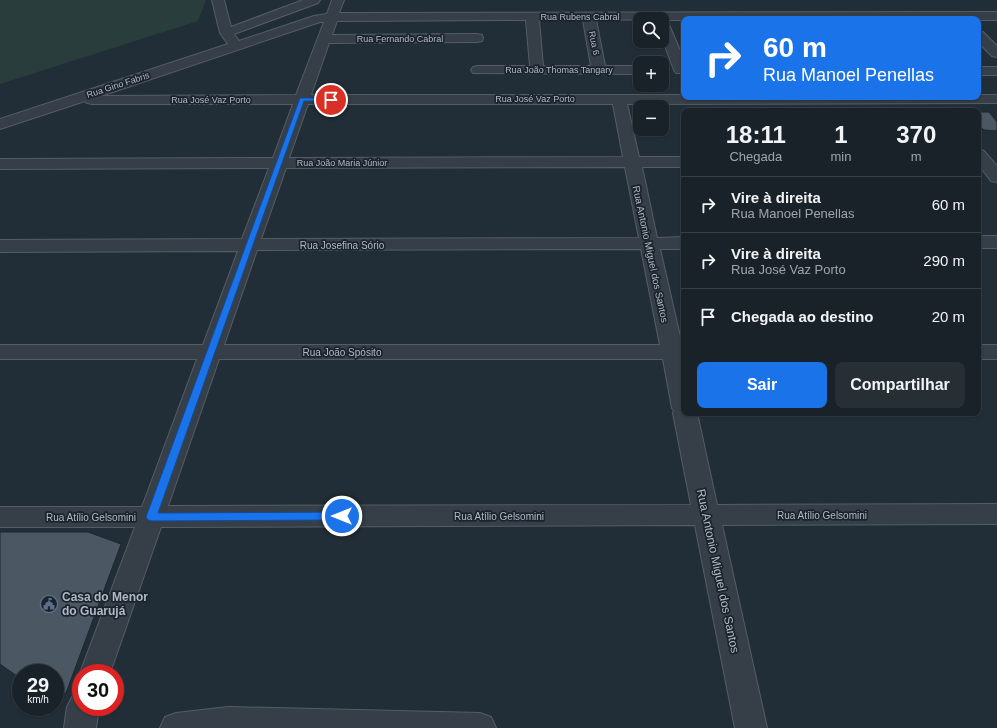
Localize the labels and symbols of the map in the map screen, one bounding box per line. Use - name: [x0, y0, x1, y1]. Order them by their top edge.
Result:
- street label: Rua Rubens Cabral: [540, 12, 620, 22]
- street label: Rua 6: [587, 30, 601, 56]
- street label: Rua Fernando Cabral: [357, 34, 443, 44]
- street label: Rua João Thomas Tangary: [505, 65, 613, 75]
- street label: Rua Gino Fabris: [85, 70, 151, 100]
- pin: [314, 83, 348, 117]
- street label: Rua José Vaz Porto: [495, 94, 575, 104]
- street label: Rua José Vaz Porto: [171, 95, 251, 105]
- street label: Rua João Maria Júnior: [297, 158, 387, 168]
- street label: Rua Antonio Miguel dos Santos: [631, 185, 670, 323]
- street label: Rua Josefina Sório: [300, 240, 385, 251]
- street label: Rua João Spósito: [303, 347, 382, 358]
- street label: Rua Antonio Miguel dos Santos: [694, 488, 742, 654]
- position arrow: [321, 495, 363, 537]
- street label: Rua Atílio Gelsomini: [777, 510, 867, 521]
- street label: Rua Atílio Gelsomini: [454, 511, 544, 522]
- street label: Rua Atílio Gelsomini: [46, 512, 136, 523]
- place label: Casa do Menor do Guarujá: [62, 590, 148, 618]
- public building icon: Casa do Menor do Guarujá: [39, 594, 59, 614]
- speed limit sign: 30: [72, 664, 124, 716]

